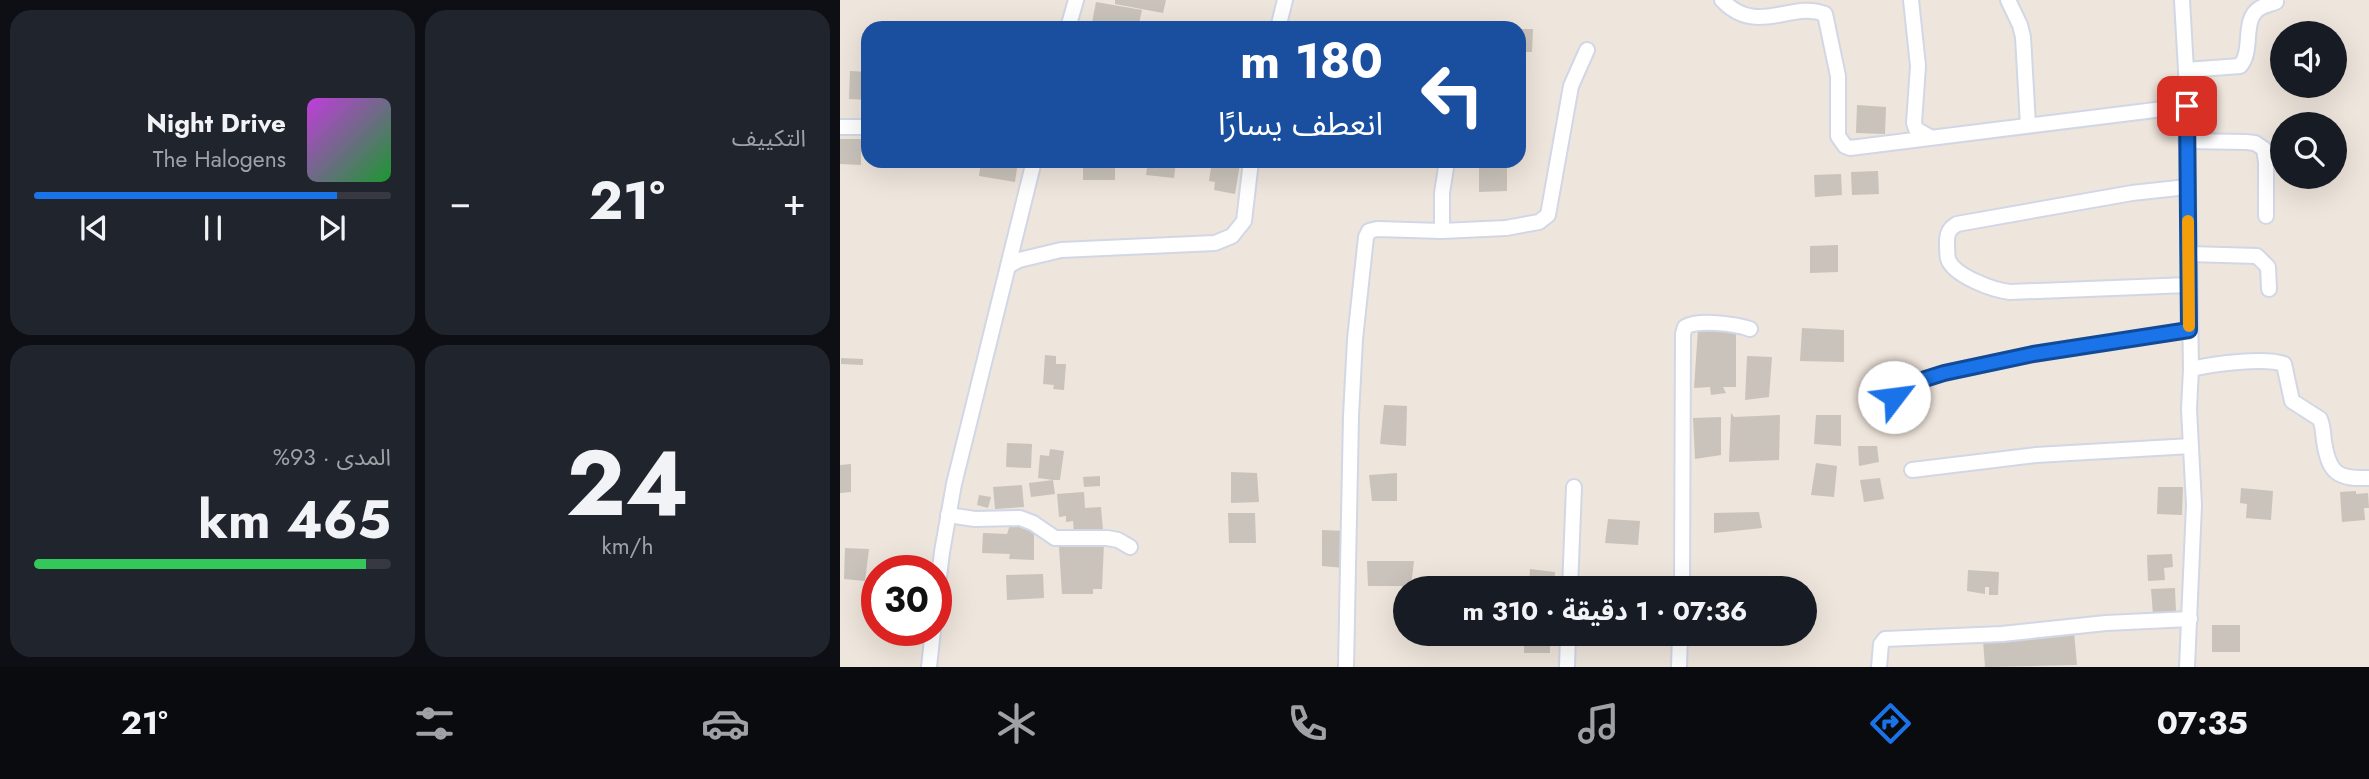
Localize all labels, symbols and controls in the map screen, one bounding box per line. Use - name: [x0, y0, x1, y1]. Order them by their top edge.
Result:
- map controls: [2270, 21, 2347, 189]
- button: sound: [2270, 21, 2347, 98]
- text: 180 m: [1240, 26, 1383, 96]
- icon: left: [1407, 49, 1498, 140]
- pin: [2157, 76, 2217, 136]
- icon: arrive: [2168, 87, 2206, 125]
- text: انعطف يسارًا: [1218, 101, 1383, 147]
- text: Night Drive: [146, 104, 286, 142]
- button: search: [2270, 112, 2347, 189]
- text: التكييف: [732, 121, 806, 155]
- text: The Halogens: [153, 142, 286, 176]
- text: 21°: [589, 163, 665, 239]
- text: −: [449, 174, 471, 229]
- text: +: [783, 174, 806, 229]
- icon: previous: [75, 209, 113, 247]
- icon: pause: [194, 209, 232, 247]
- icon: next: [313, 209, 351, 247]
- position arrow: [1857, 360, 1931, 434]
- text: 24: [566, 418, 689, 549]
- text: المدى · 93%: [273, 440, 391, 474]
- text: 465 km: [198, 482, 391, 558]
- text: km/h: [602, 529, 654, 563]
- speed limit sign: 30: [861, 555, 952, 646]
- text: 07:36 · 1 دقيقة · 310 m: [1463, 592, 1747, 630]
- icon: filters: [410, 699, 459, 748]
- icon: car: [701, 699, 750, 748]
- icon: climate: [992, 699, 1041, 748]
- icon: phone: [1283, 699, 1332, 748]
- icon: music: [1574, 699, 1623, 748]
- icon: directions: [1866, 699, 1915, 748]
- text: 21°: [121, 700, 168, 746]
- text: 07:35: [2157, 700, 2248, 746]

